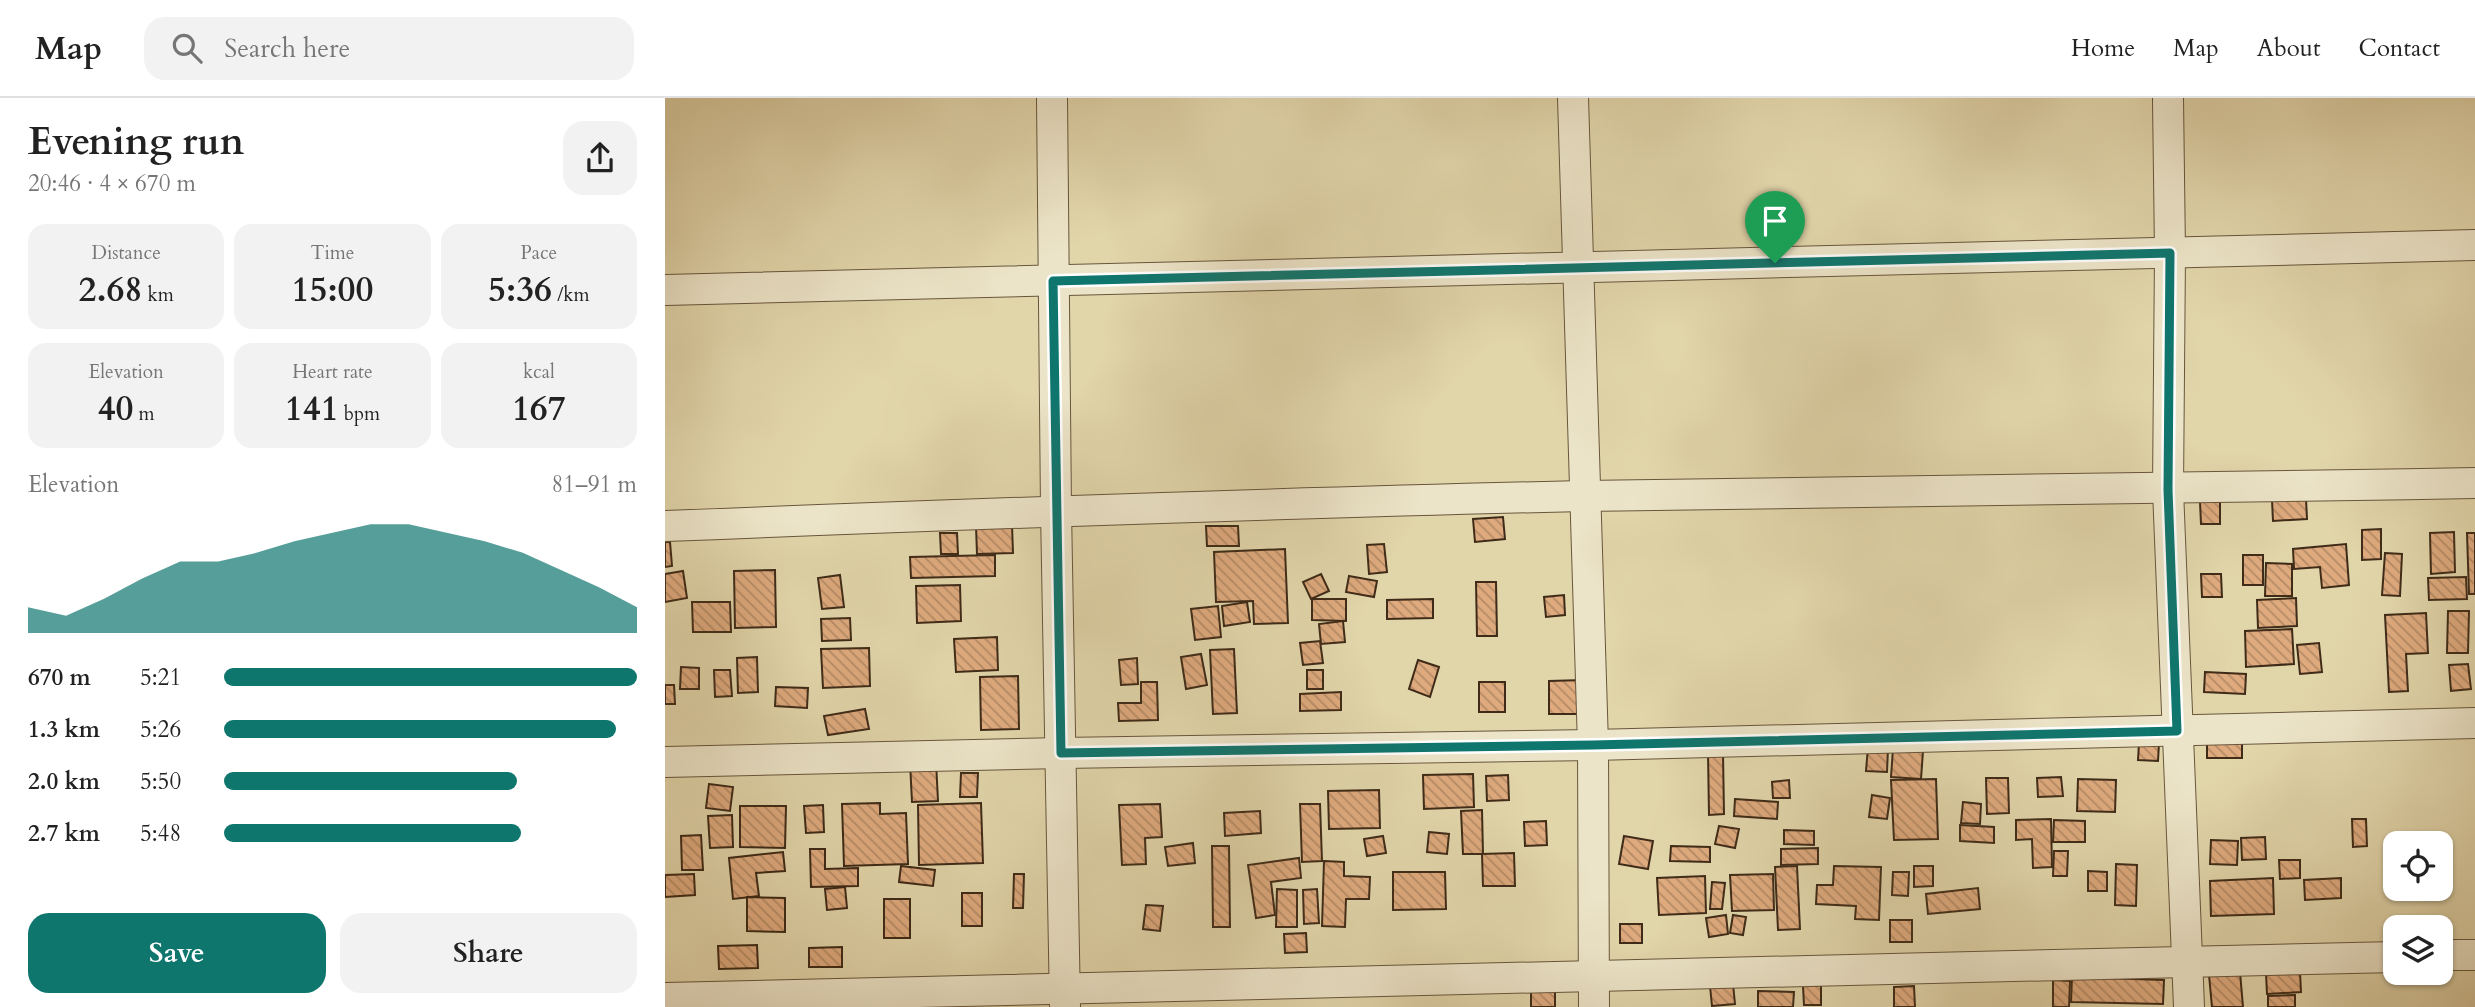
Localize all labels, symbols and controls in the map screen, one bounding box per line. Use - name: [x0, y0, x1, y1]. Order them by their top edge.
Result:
- search box: [144, 17, 634, 80]
- text: Map: [35, 26, 102, 71]
- icon: search: [168, 29, 206, 67]
- text: Search here: [224, 31, 350, 66]
- text: Home: [2071, 32, 2135, 65]
- text: Map: [2173, 32, 2219, 65]
- text: About: [2257, 32, 2321, 65]
- text: Contact: [2359, 32, 2440, 65]
- text: Evening run: [28, 116, 244, 168]
- button: share: [563, 121, 637, 195]
- text: 20:46 · 4 × 670 m: [28, 168, 196, 199]
- pin: [1745, 191, 1805, 263]
- icon: arrive: [1756, 202, 1794, 240]
- text: Distance: [91, 240, 161, 266]
- text: Time: [311, 240, 354, 266]
- text: Pace: [520, 240, 557, 266]
- text: 2.68: [79, 266, 142, 314]
- text: 15:00: [292, 266, 373, 314]
- text: 5:36: [488, 266, 552, 314]
- text: km: [142, 282, 174, 308]
- text: /km: [552, 282, 590, 308]
- text: Elevation: [88, 359, 164, 385]
- text: Heart rate: [292, 359, 373, 385]
- text: kcal: [523, 359, 555, 385]
- text: 40: [98, 385, 134, 433]
- text: 141: [285, 385, 339, 433]
- text: 167: [512, 385, 566, 433]
- text: m: [134, 401, 155, 427]
- text: bpm: [339, 401, 380, 427]
- text: Elevation: [28, 469, 119, 500]
- text: 81–91 m: [552, 469, 637, 500]
- text: 670 m: [28, 662, 91, 693]
- text: 5:21: [140, 662, 181, 693]
- text: 1.3 km: [28, 714, 100, 745]
- text: 5:26: [140, 714, 181, 745]
- text: 2.0 km: [28, 766, 100, 797]
- text: 5:50: [140, 766, 181, 797]
- text: 2.7 km: [28, 818, 100, 849]
- text: 5:48: [140, 818, 181, 849]
- map controls: [2383, 831, 2453, 985]
- button: locate: [2383, 831, 2453, 901]
- button: Save: [28, 913, 326, 993]
- button: Share: [340, 913, 637, 993]
- button: layers: [2383, 915, 2453, 985]

